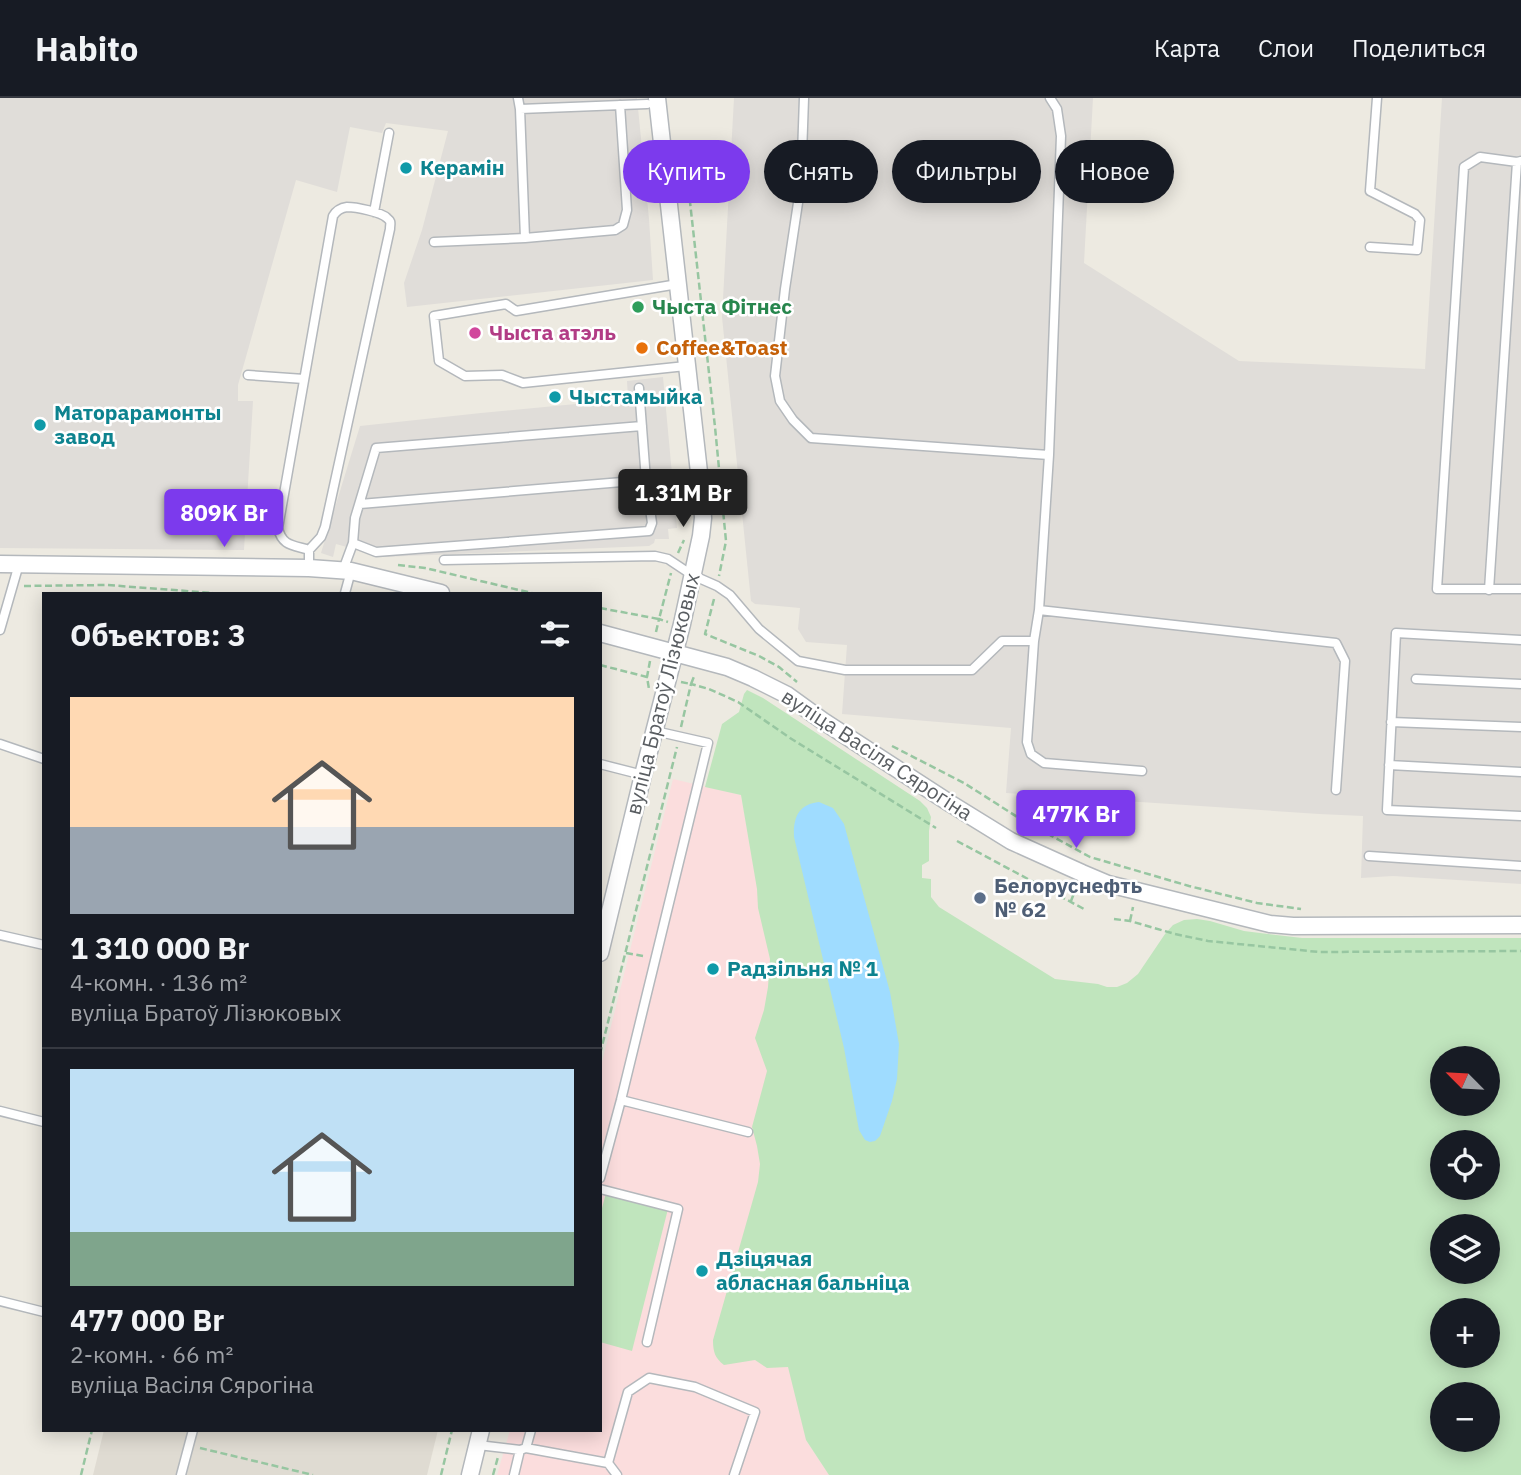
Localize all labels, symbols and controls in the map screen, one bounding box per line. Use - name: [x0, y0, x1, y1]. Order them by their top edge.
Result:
- text: Habito: [35, 27, 138, 70]
- text: Карта: [1154, 32, 1220, 64]
- text: Слои: [1258, 32, 1314, 64]
- text: Поделиться: [1352, 32, 1486, 64]
- chip: Купить: [623, 140, 750, 203]
- chip: Снять: [764, 140, 878, 203]
- chip: Фильтры: [892, 140, 1041, 203]
- chip: Новое: [1055, 140, 1174, 203]
- place label: Керамін: [420, 153, 505, 181]
- marker: Керамін: [398, 160, 414, 176]
- place label: Чыста Фітнес: [652, 292, 792, 320]
- marker: Чыста Фітнес: [630, 299, 646, 315]
- place label: Чыста атэль: [489, 318, 616, 346]
- marker: Чыста атэль: [467, 325, 483, 341]
- place label: Coffee&Toast: [656, 333, 788, 361]
- marker: Coffee&Toast: [634, 340, 650, 356]
- place label: Чыстамыйка: [569, 382, 703, 410]
- marker: Чыстамыйка: [547, 389, 563, 405]
- place label: Маторарамонты завод: [54, 398, 222, 450]
- marker: Маторарамонты завод: [32, 417, 48, 433]
- pin: 1.31M Br: [611, 470, 755, 529]
- text: 1.31M Br: [634, 477, 732, 507]
- pin: 809K Br: [159, 490, 289, 549]
- text: 809K Br: [180, 497, 268, 527]
- street label: вуліца Братоў Лізюковых: [618, 570, 706, 817]
- text: Объектов: 3: [70, 615, 246, 654]
- icon: filters: [536, 615, 574, 653]
- street label: вуліца Васіля Сярогіна: [777, 682, 978, 827]
- icon: home: [259, 742, 385, 868]
- pin: 477K Br: [1011, 790, 1141, 850]
- text: 477K Br: [1032, 798, 1120, 828]
- place label: Белоруснефть № 62: [994, 871, 1142, 923]
- marker: Белоруснефть № 62: [972, 890, 988, 906]
- text: 1 310 000 Br: [70, 928, 249, 967]
- place label: Радзільня № 1: [727, 954, 878, 982]
- marker: Радзільня № 1: [705, 961, 721, 977]
- text: 4-комн. · 136 m²: [70, 967, 247, 997]
- text: вуліца Братоў Лізюковых: [70, 997, 341, 1027]
- north arrow: [1430, 1046, 1500, 1116]
- map controls: [1430, 1046, 1500, 1452]
- icon: home: [259, 1114, 385, 1240]
- button: locate: [1430, 1130, 1500, 1200]
- button: layers: [1430, 1214, 1500, 1284]
- place label: Дзіцячая абласная бальніца: [716, 1244, 910, 1296]
- marker: Дзіцячая абласная бальніца: [694, 1263, 710, 1279]
- button: +: [1430, 1298, 1500, 1368]
- text: 477 000 Br: [70, 1300, 224, 1339]
- text: 2-комн. · 66 m²: [70, 1339, 233, 1369]
- text: вуліца Васіля Сярогіна: [70, 1369, 314, 1399]
- button: −: [1430, 1382, 1500, 1452]

